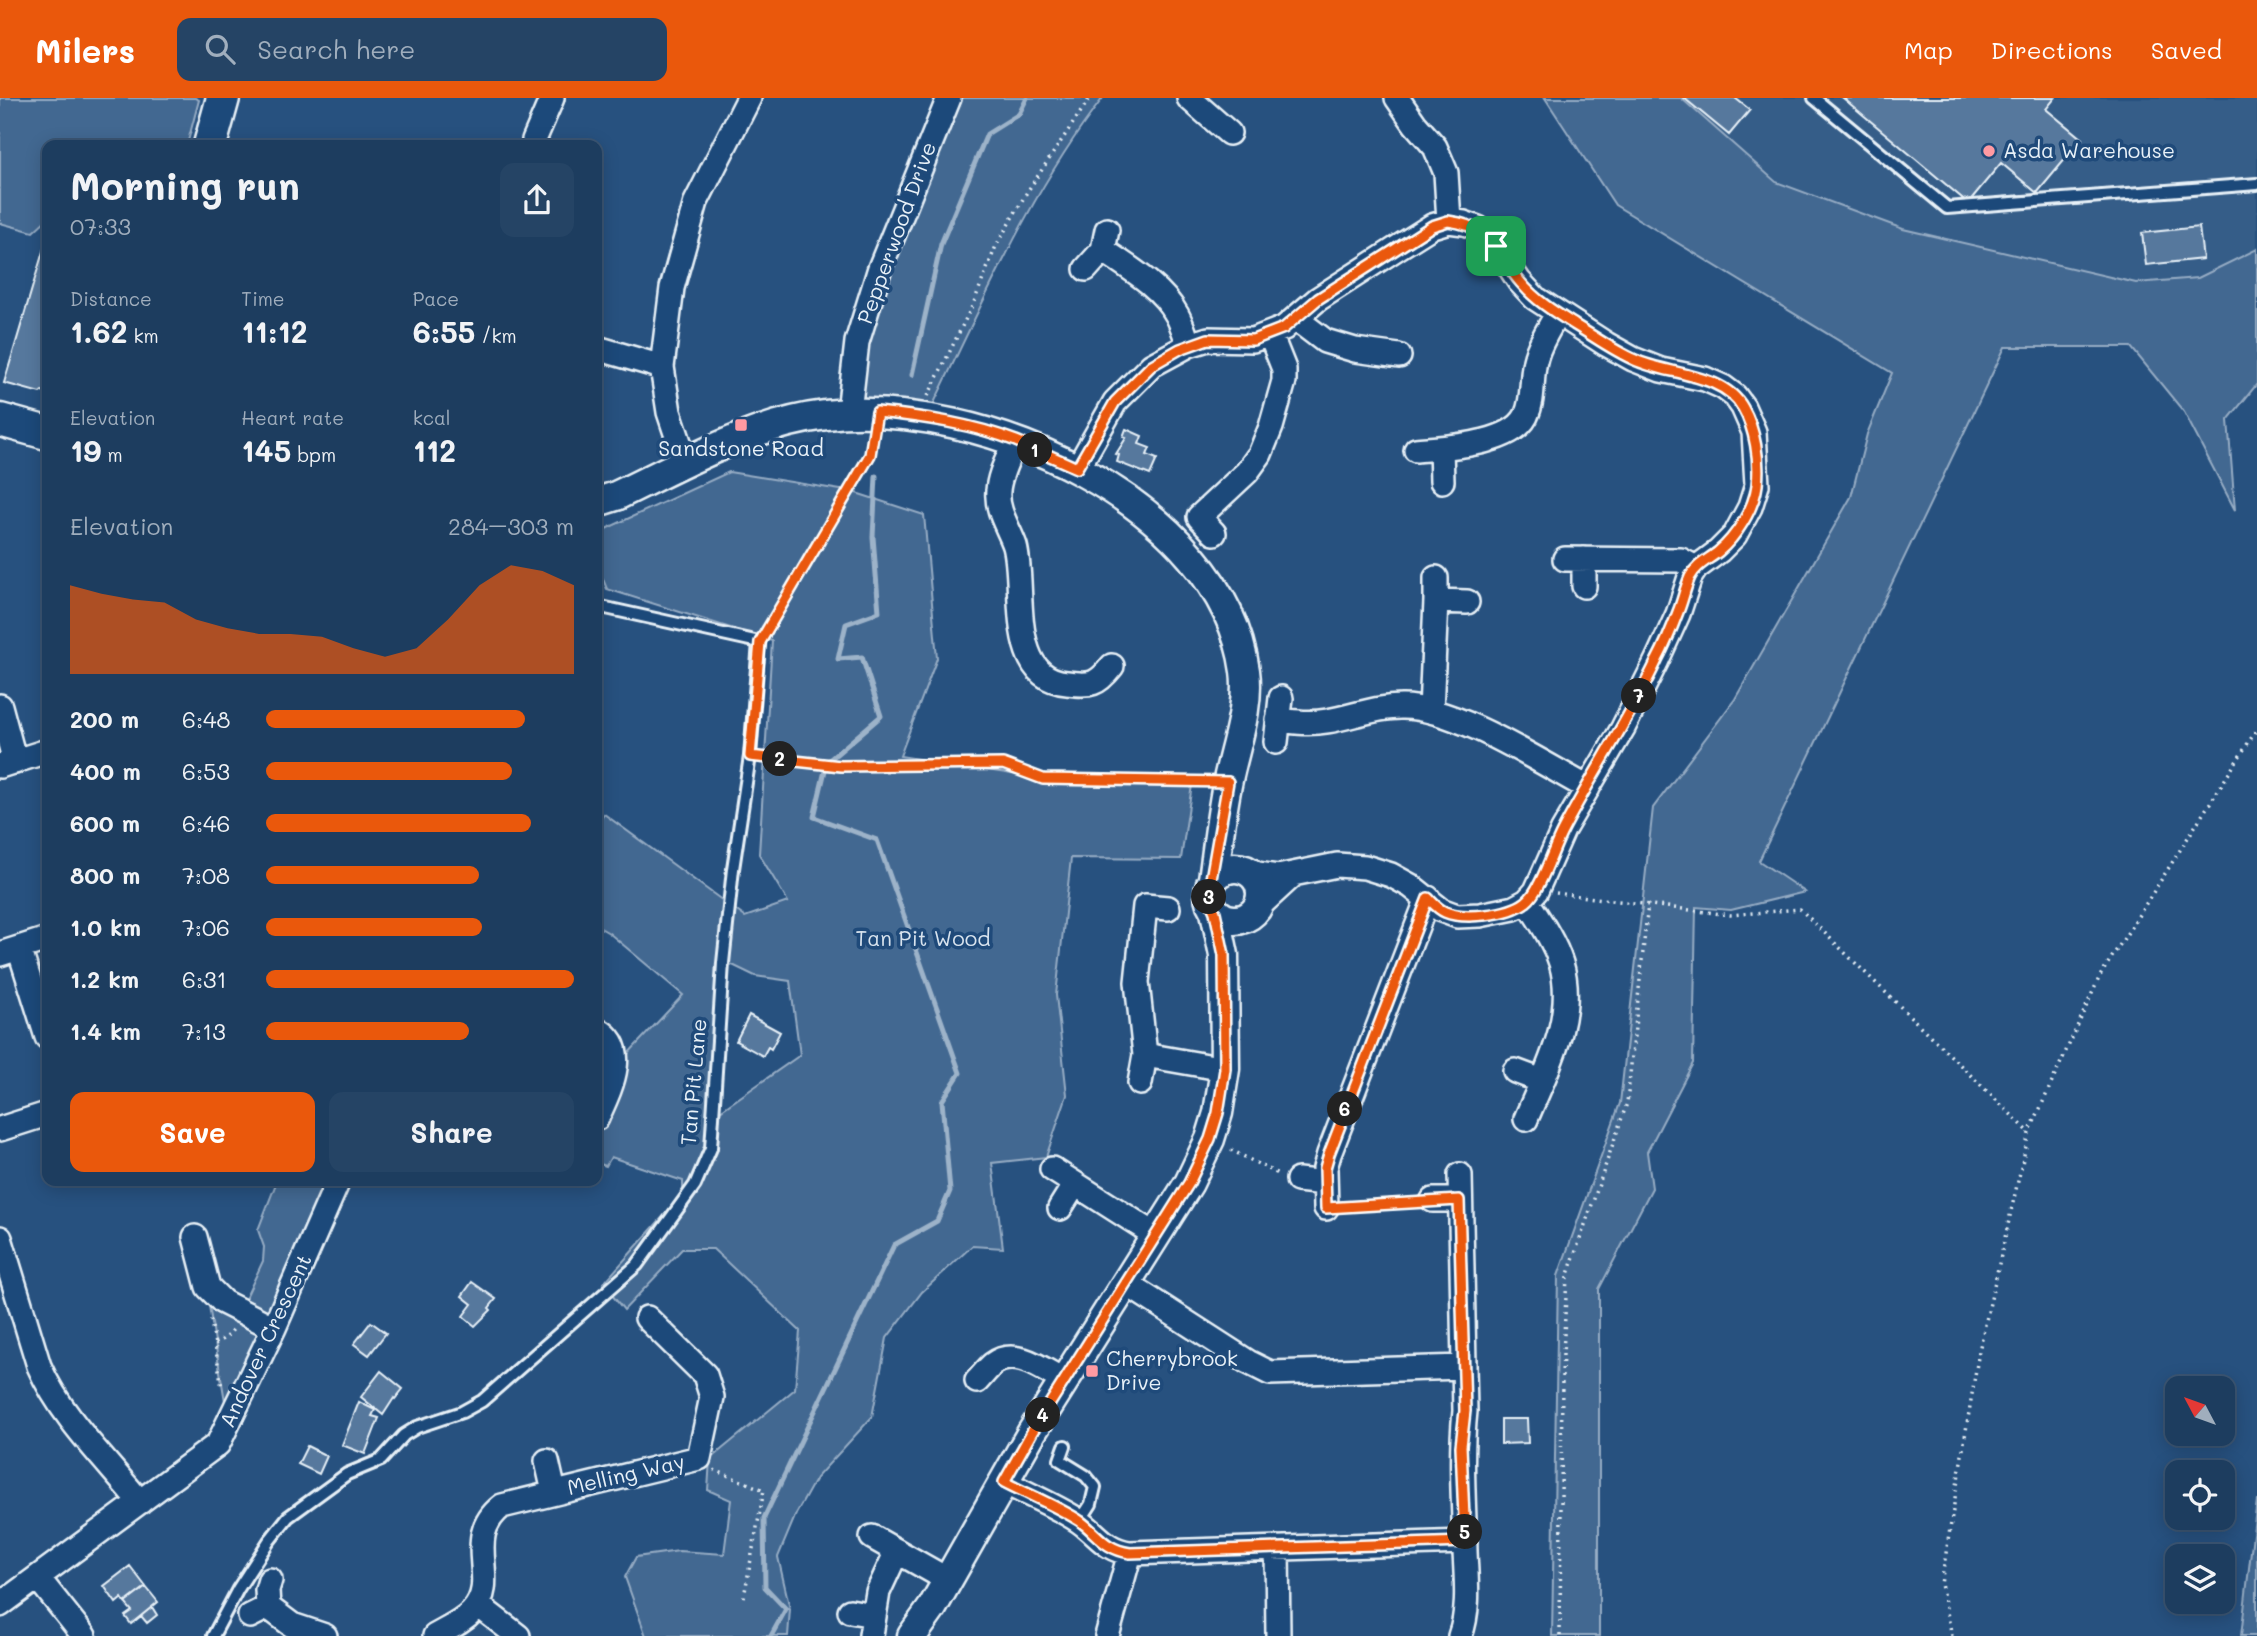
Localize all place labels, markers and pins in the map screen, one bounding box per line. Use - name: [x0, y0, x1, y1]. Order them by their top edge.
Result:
- place label: Asda Warehouse: [2003, 136, 2175, 163]
- marker: Asda Warehouse: [1981, 143, 1997, 159]
- pin: [1466, 216, 1526, 276]
- marker: Sandstone Road: [733, 417, 749, 433]
- pin: 1: [1018, 432, 1052, 468]
- place label: Sandstone Road: [658, 434, 824, 461]
- pin: 7: [1622, 678, 1656, 714]
- pin: 2: [762, 742, 798, 776]
- pin: 3: [1192, 880, 1226, 914]
- pin: 6: [1328, 1091, 1362, 1126]
- place label: Cherrybrook Drive: [1106, 1344, 1238, 1395]
- marker: Cherrybrook Drive: [1084, 1363, 1100, 1379]
- pin: 4: [1026, 1398, 1060, 1432]
- pin: 5: [1448, 1514, 1482, 1550]

